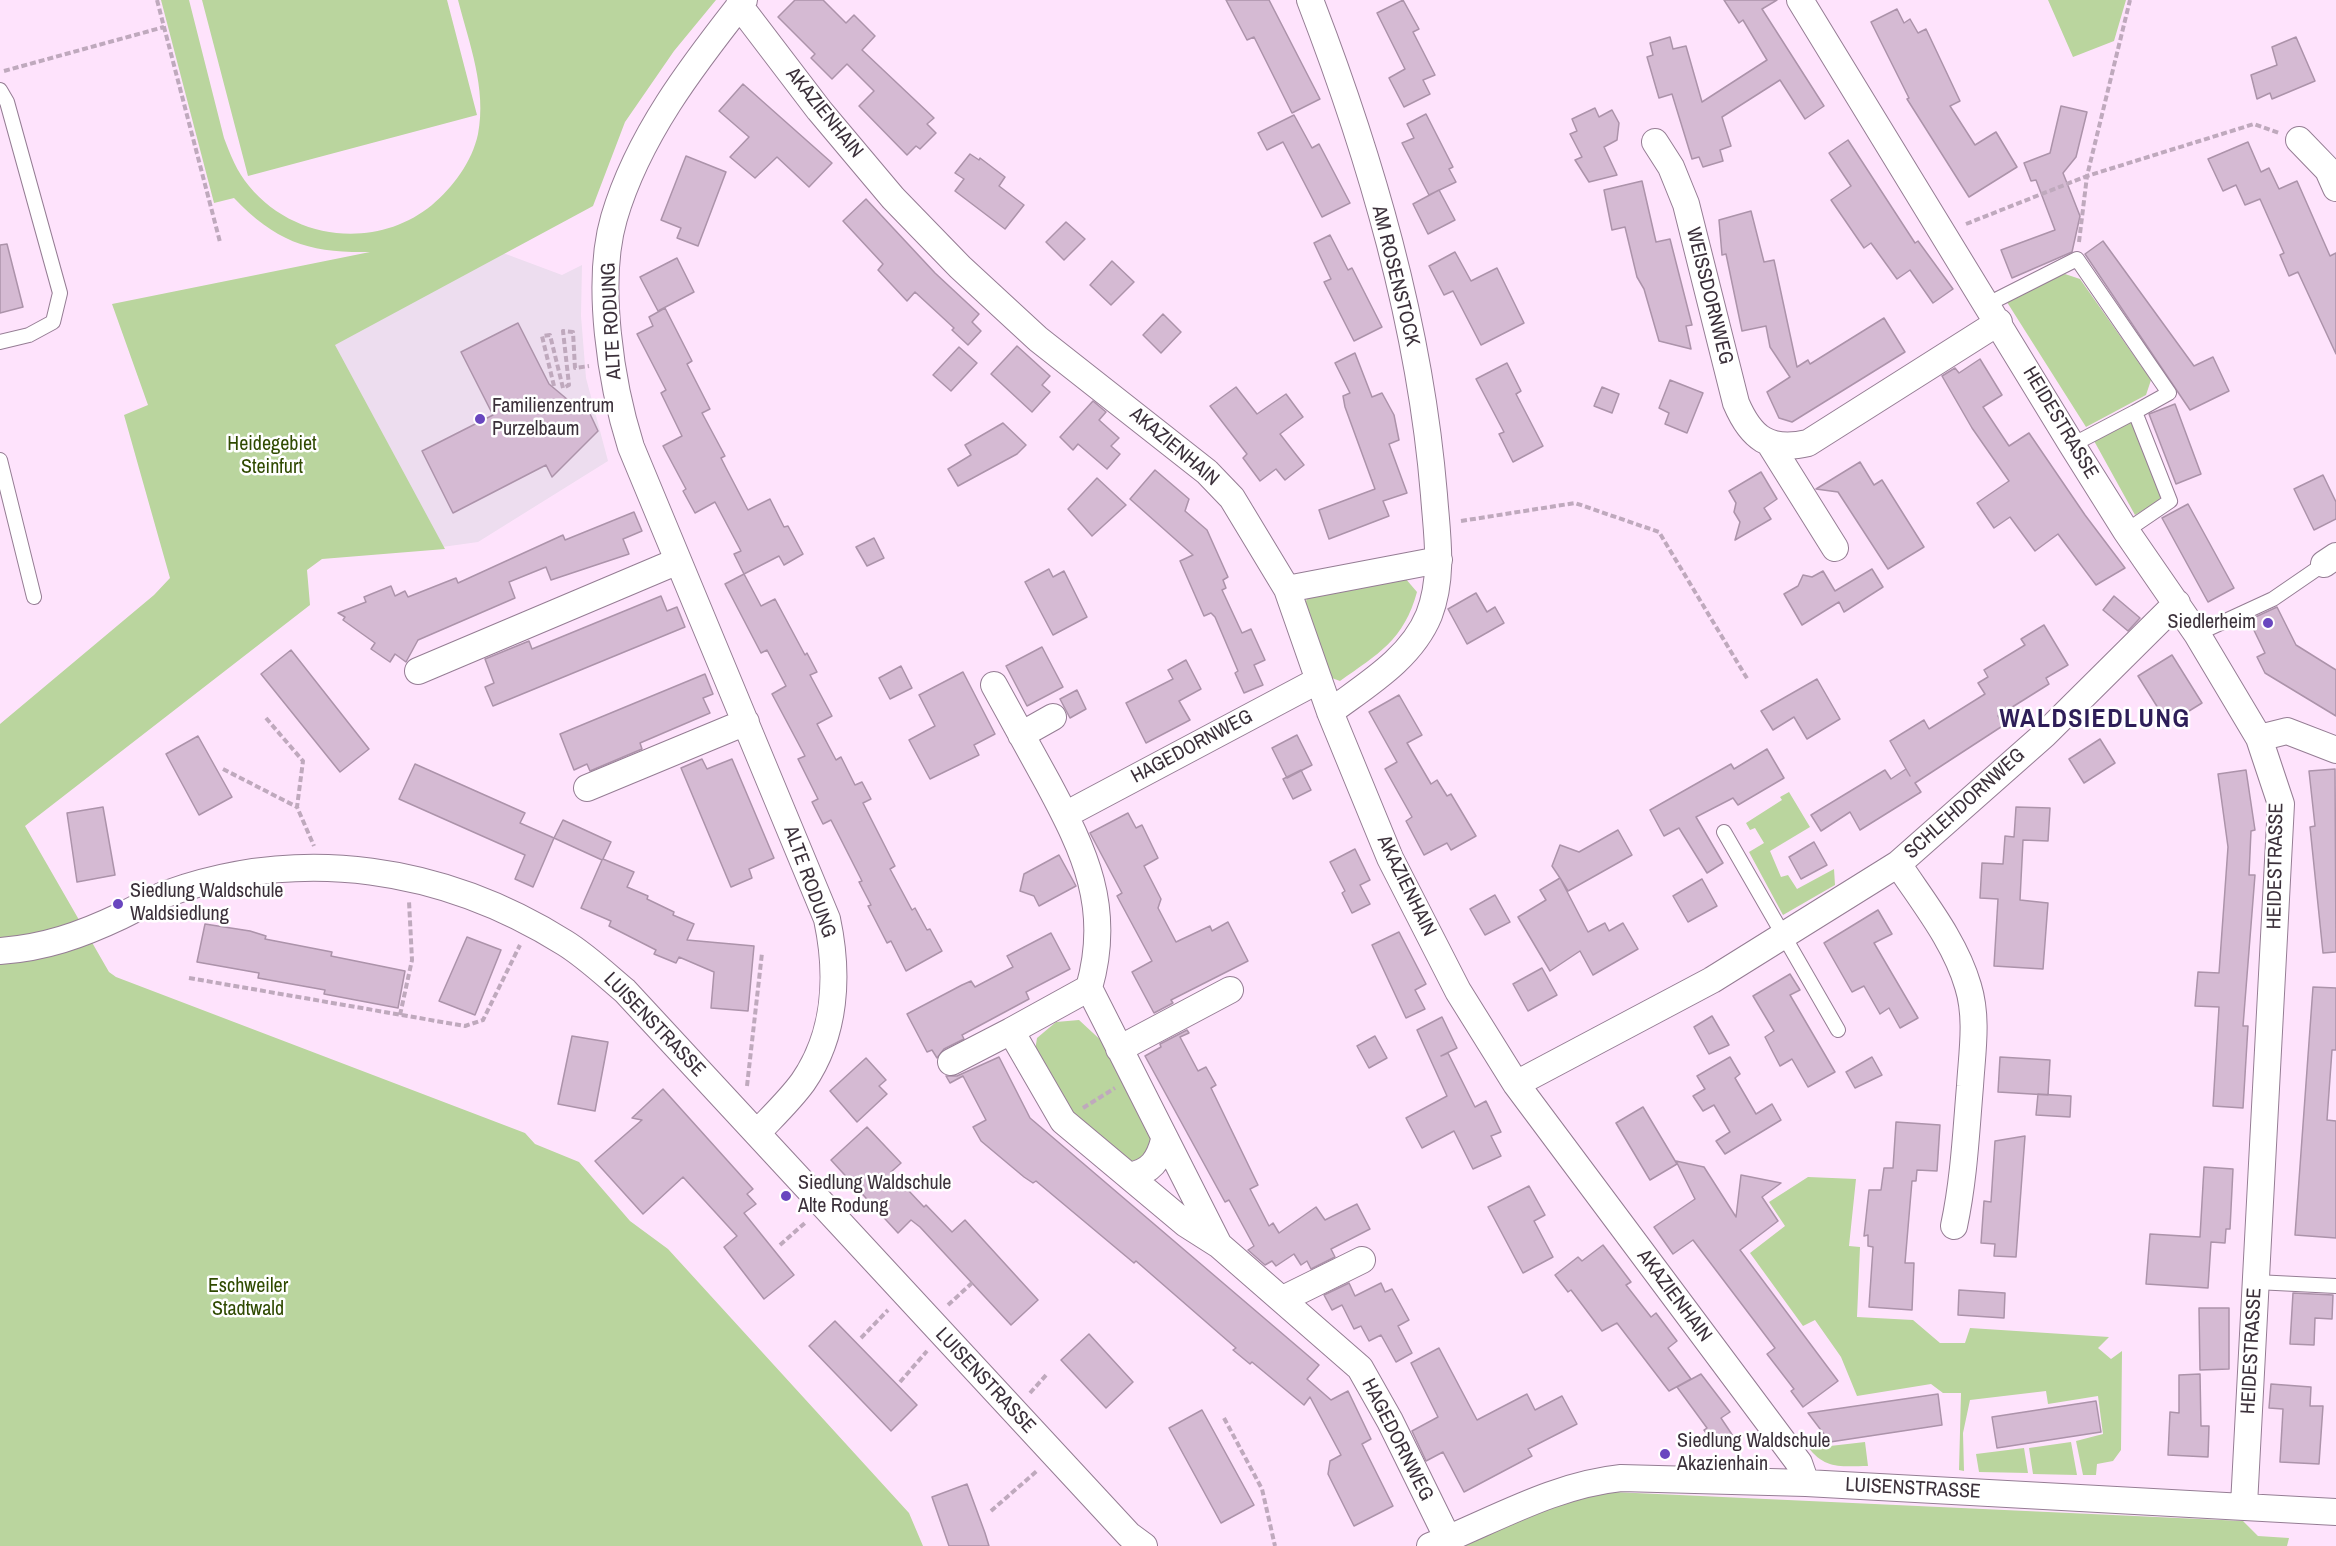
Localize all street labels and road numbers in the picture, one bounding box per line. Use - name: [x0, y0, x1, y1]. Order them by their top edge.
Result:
- street label: AKAZIENHAIN: [780, 63, 868, 163]
- street label: AM ROSENSTOCK: [1366, 203, 1424, 349]
- street label: WEISSDORNWEG: [1680, 225, 1738, 367]
- street label: ALTE RODUNG: [597, 262, 627, 380]
- street label: HEIDESTRASSE: [2017, 363, 2103, 483]
- street label: AKAZIENHAIN: [1124, 403, 1224, 491]
- street label: HAGEDORNWEG: [1127, 705, 1257, 789]
- street label: SCHLEHDORNWEG: [1900, 744, 2030, 864]
- street label: HEIDESTRASSE: [2263, 802, 2289, 930]
- street label: ALTE RODUNG: [778, 823, 840, 941]
- street label: AKAZIENHAIN: [1371, 832, 1441, 940]
- street label: LUISENSTRASSE: [598, 968, 710, 1082]
- street label: AKAZIENHAIN: [1632, 1245, 1716, 1347]
- street label: HEIDESTRASSE: [2237, 1287, 2267, 1415]
- street label: LUISENSTRASSE: [930, 1323, 1040, 1439]
- street label: HAGEDORNWEG: [1356, 1375, 1438, 1505]
- street label: LUISENSTRASSE: [1845, 1473, 1981, 1505]

